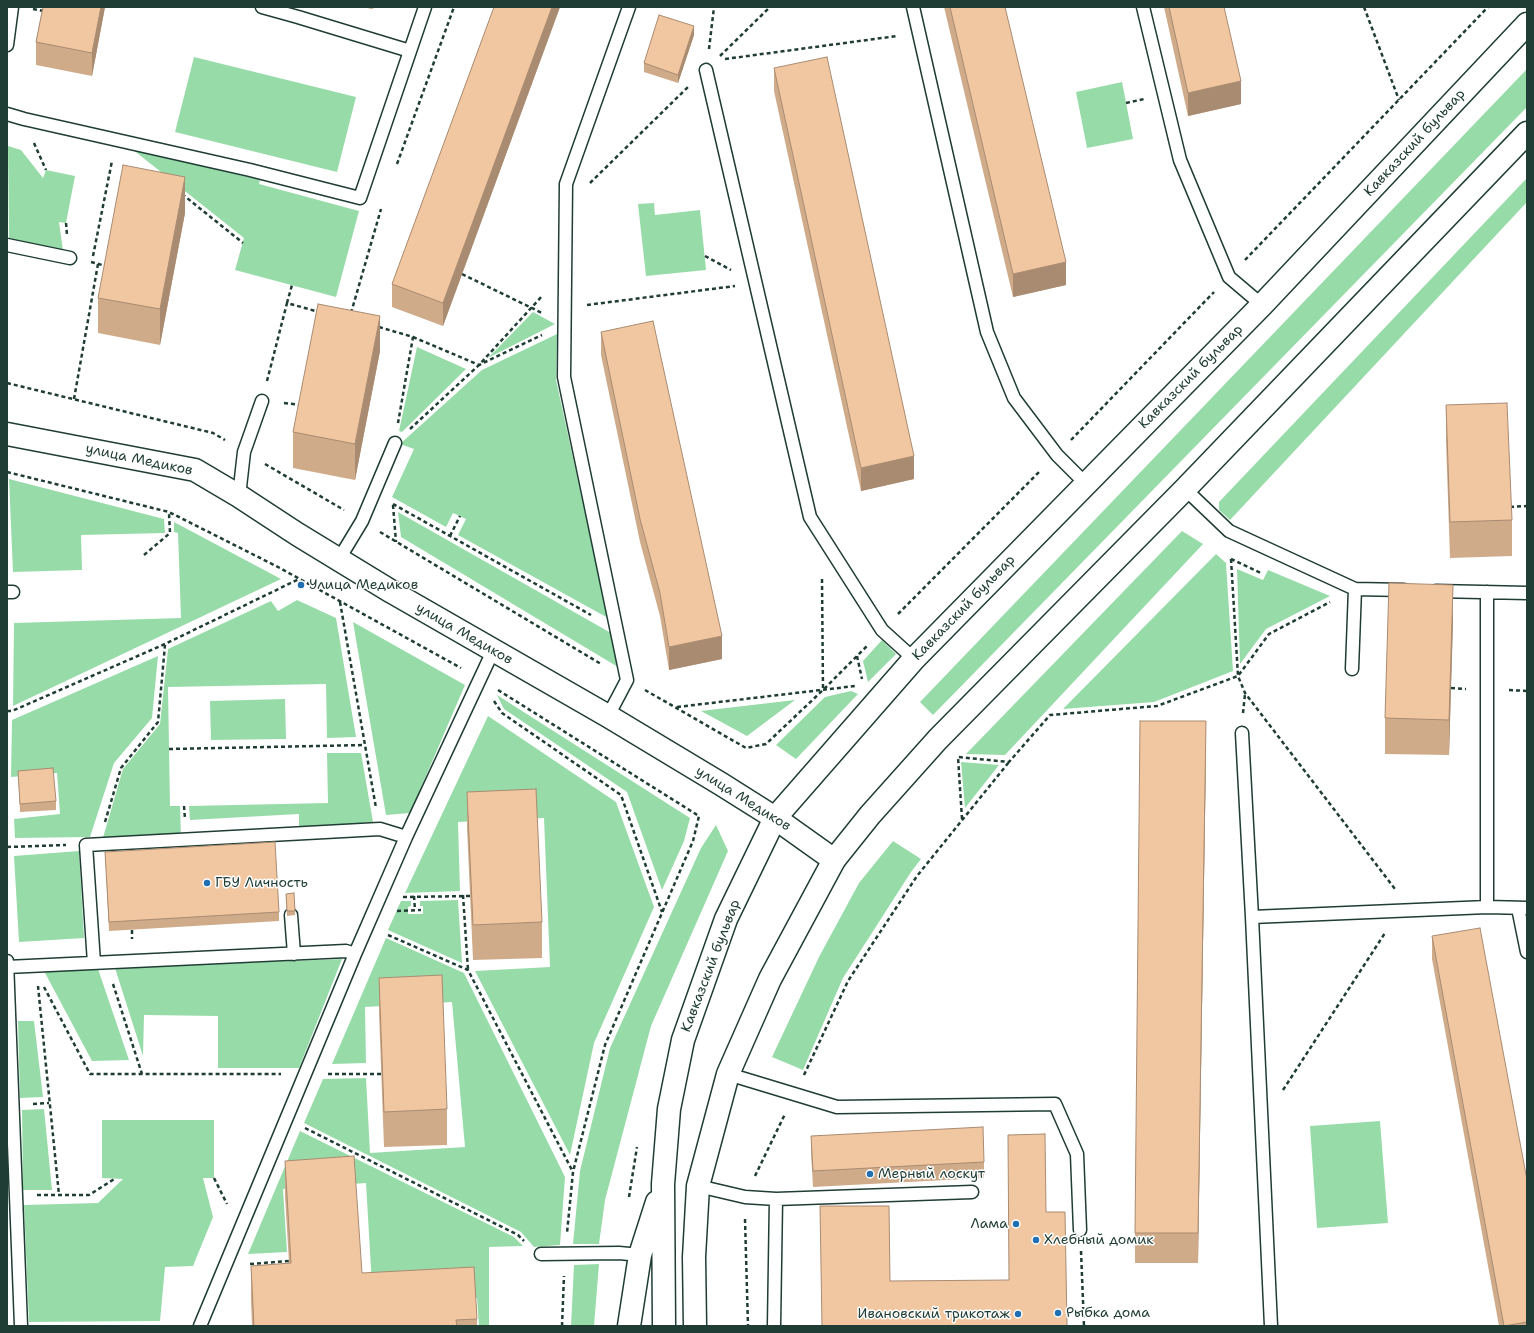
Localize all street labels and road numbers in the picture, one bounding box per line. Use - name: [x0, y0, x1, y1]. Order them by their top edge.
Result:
- street label: Кавказский бульвар: [1361, 86, 1469, 200]
- street label: Кавказский бульвар: [1135, 321, 1247, 433]
- street label: улица Медиков: [84, 440, 194, 480]
- street label: Кавказский бульвар: [909, 552, 1019, 664]
- street label: улица Медиков: [413, 599, 515, 669]
- street label: улица Медиков: [692, 763, 794, 835]
- street label: Кавказский бульвар: [678, 897, 744, 1035]

